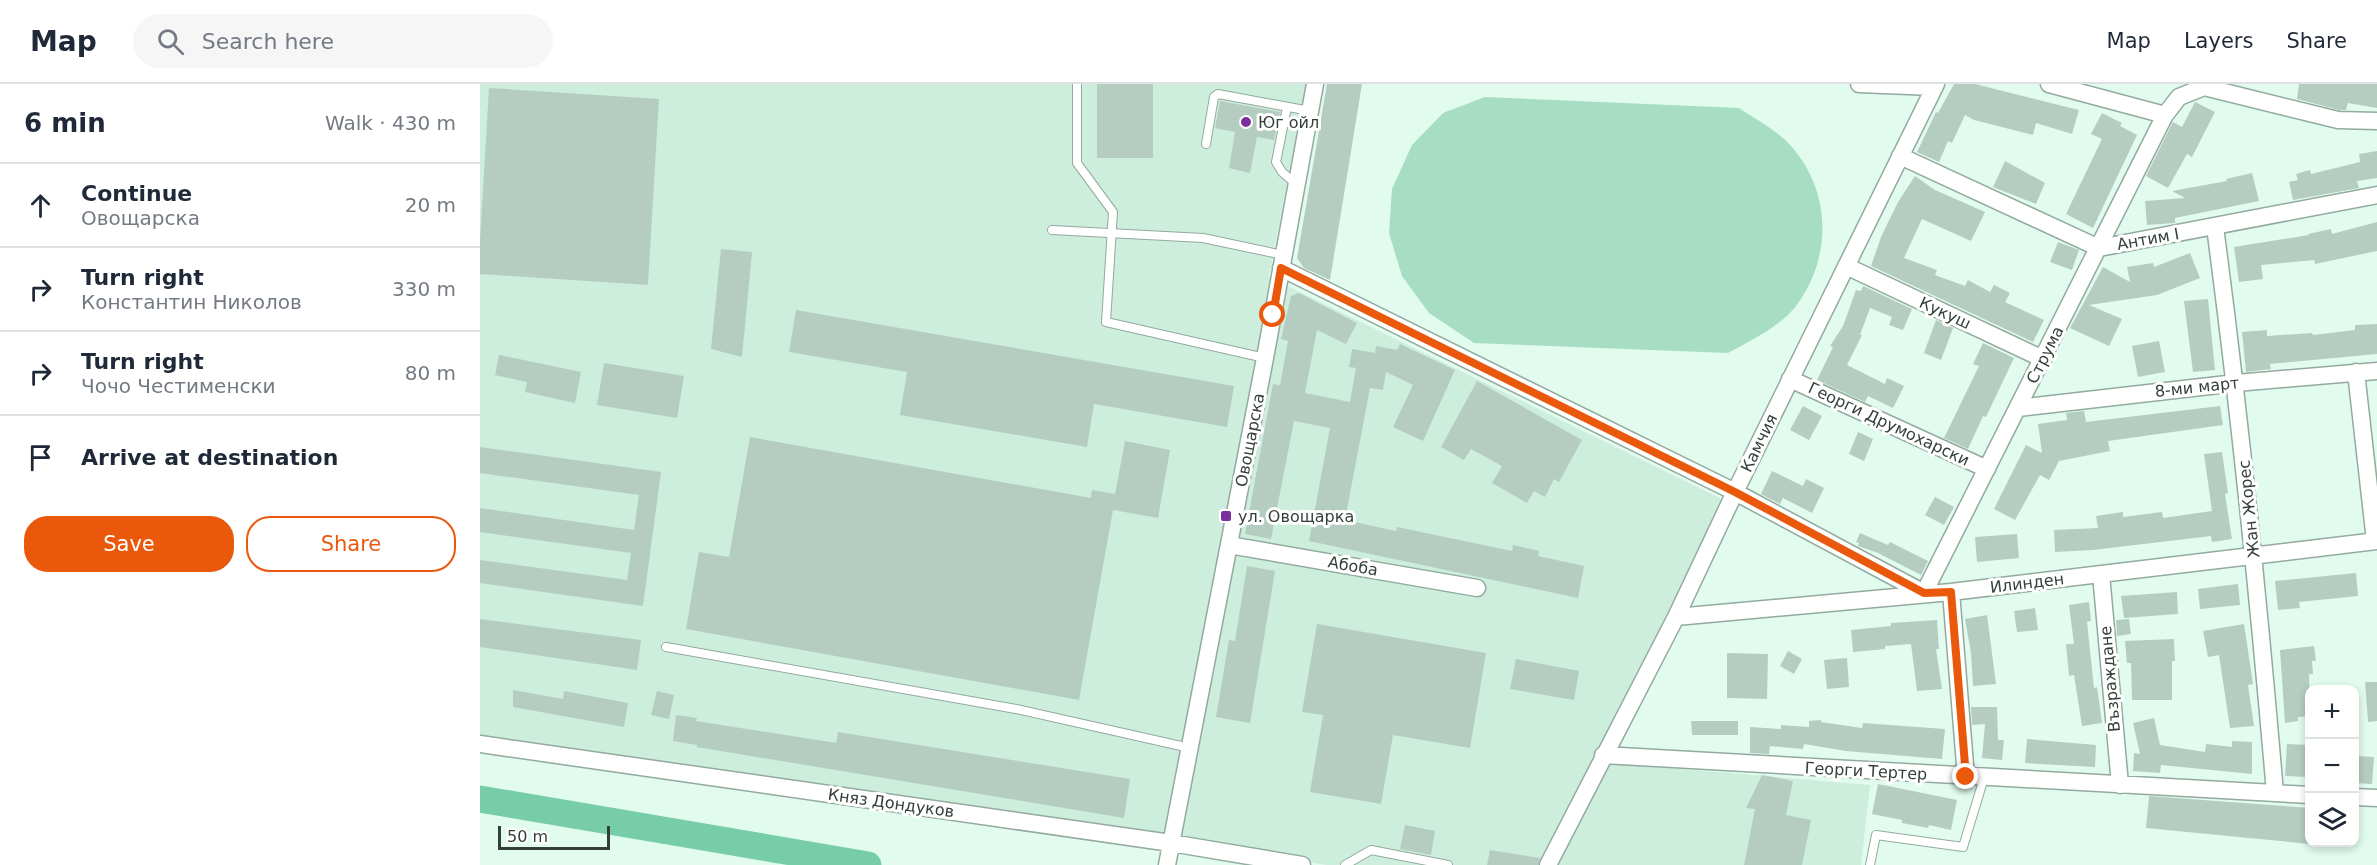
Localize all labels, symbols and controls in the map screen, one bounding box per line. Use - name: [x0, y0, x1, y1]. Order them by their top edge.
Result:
- search box: [133, 14, 553, 68]
- text: Map: [30, 25, 97, 58]
- icon: search: [154, 25, 187, 58]
- text: Search here: [202, 29, 334, 54]
- text: Map: [2107, 29, 2151, 53]
- text: Layers: [2184, 29, 2253, 53]
- text: Share: [2286, 29, 2347, 53]
- text: 6 min: [24, 108, 106, 138]
- text: Walk · 430 m: [325, 111, 456, 135]
- place label: Юг ойл: [1258, 113, 1319, 132]
- marker: Юг ойл: [1239, 115, 1253, 129]
- text: Continue: [81, 181, 192, 206]
- icon: ahead: [24, 189, 57, 222]
- text: 20 m: [405, 193, 456, 217]
- text: Овощарска: [81, 206, 200, 230]
- street label: Антим I: [2115, 224, 2181, 254]
- text: Turn right: [81, 265, 204, 290]
- icon: right: [24, 273, 57, 306]
- text: 330 m: [392, 277, 456, 301]
- text: Константин Николов: [81, 290, 302, 314]
- street label: Кукуш: [1916, 293, 1974, 333]
- route start: [1259, 301, 1285, 327]
- street label: Струма: [2022, 323, 2068, 387]
- text: Turn right: [81, 349, 204, 374]
- icon: right: [24, 357, 57, 390]
- text: 80 m: [405, 361, 456, 385]
- street label: 8-ми март: [2154, 373, 2240, 401]
- text: Чочо Честименски: [81, 374, 276, 398]
- street label: Георги Друмохарски: [1805, 378, 1973, 470]
- street label: Овощарска: [1232, 392, 1268, 488]
- street label: Камчия: [1737, 411, 1781, 475]
- icon: arrive: [24, 441, 57, 474]
- text: Arrive at destination: [81, 445, 338, 470]
- street label: Жан Жорес: [2234, 459, 2264, 559]
- place label: ул. Овощарка: [1238, 507, 1354, 526]
- marker: ул. Овощарка: [1219, 509, 1233, 523]
- button: Save: [24, 516, 234, 572]
- button: Share: [246, 516, 456, 572]
- street label: Абоба: [1327, 552, 1379, 580]
- street label: Илинден: [1989, 569, 2065, 597]
- street label: Възраждане: [2096, 625, 2124, 733]
- map controls: [2305, 685, 2359, 847]
- button: +: [2305, 685, 2359, 739]
- button: −: [2305, 739, 2359, 793]
- street label: Георги Тертер: [1804, 758, 1928, 784]
- route end: [1952, 763, 1978, 789]
- street label: Княз Дондуков: [827, 785, 955, 821]
- button: layers: [2305, 793, 2359, 847]
- scale bar: [498, 823, 610, 850]
- text: 50 m: [507, 827, 548, 846]

